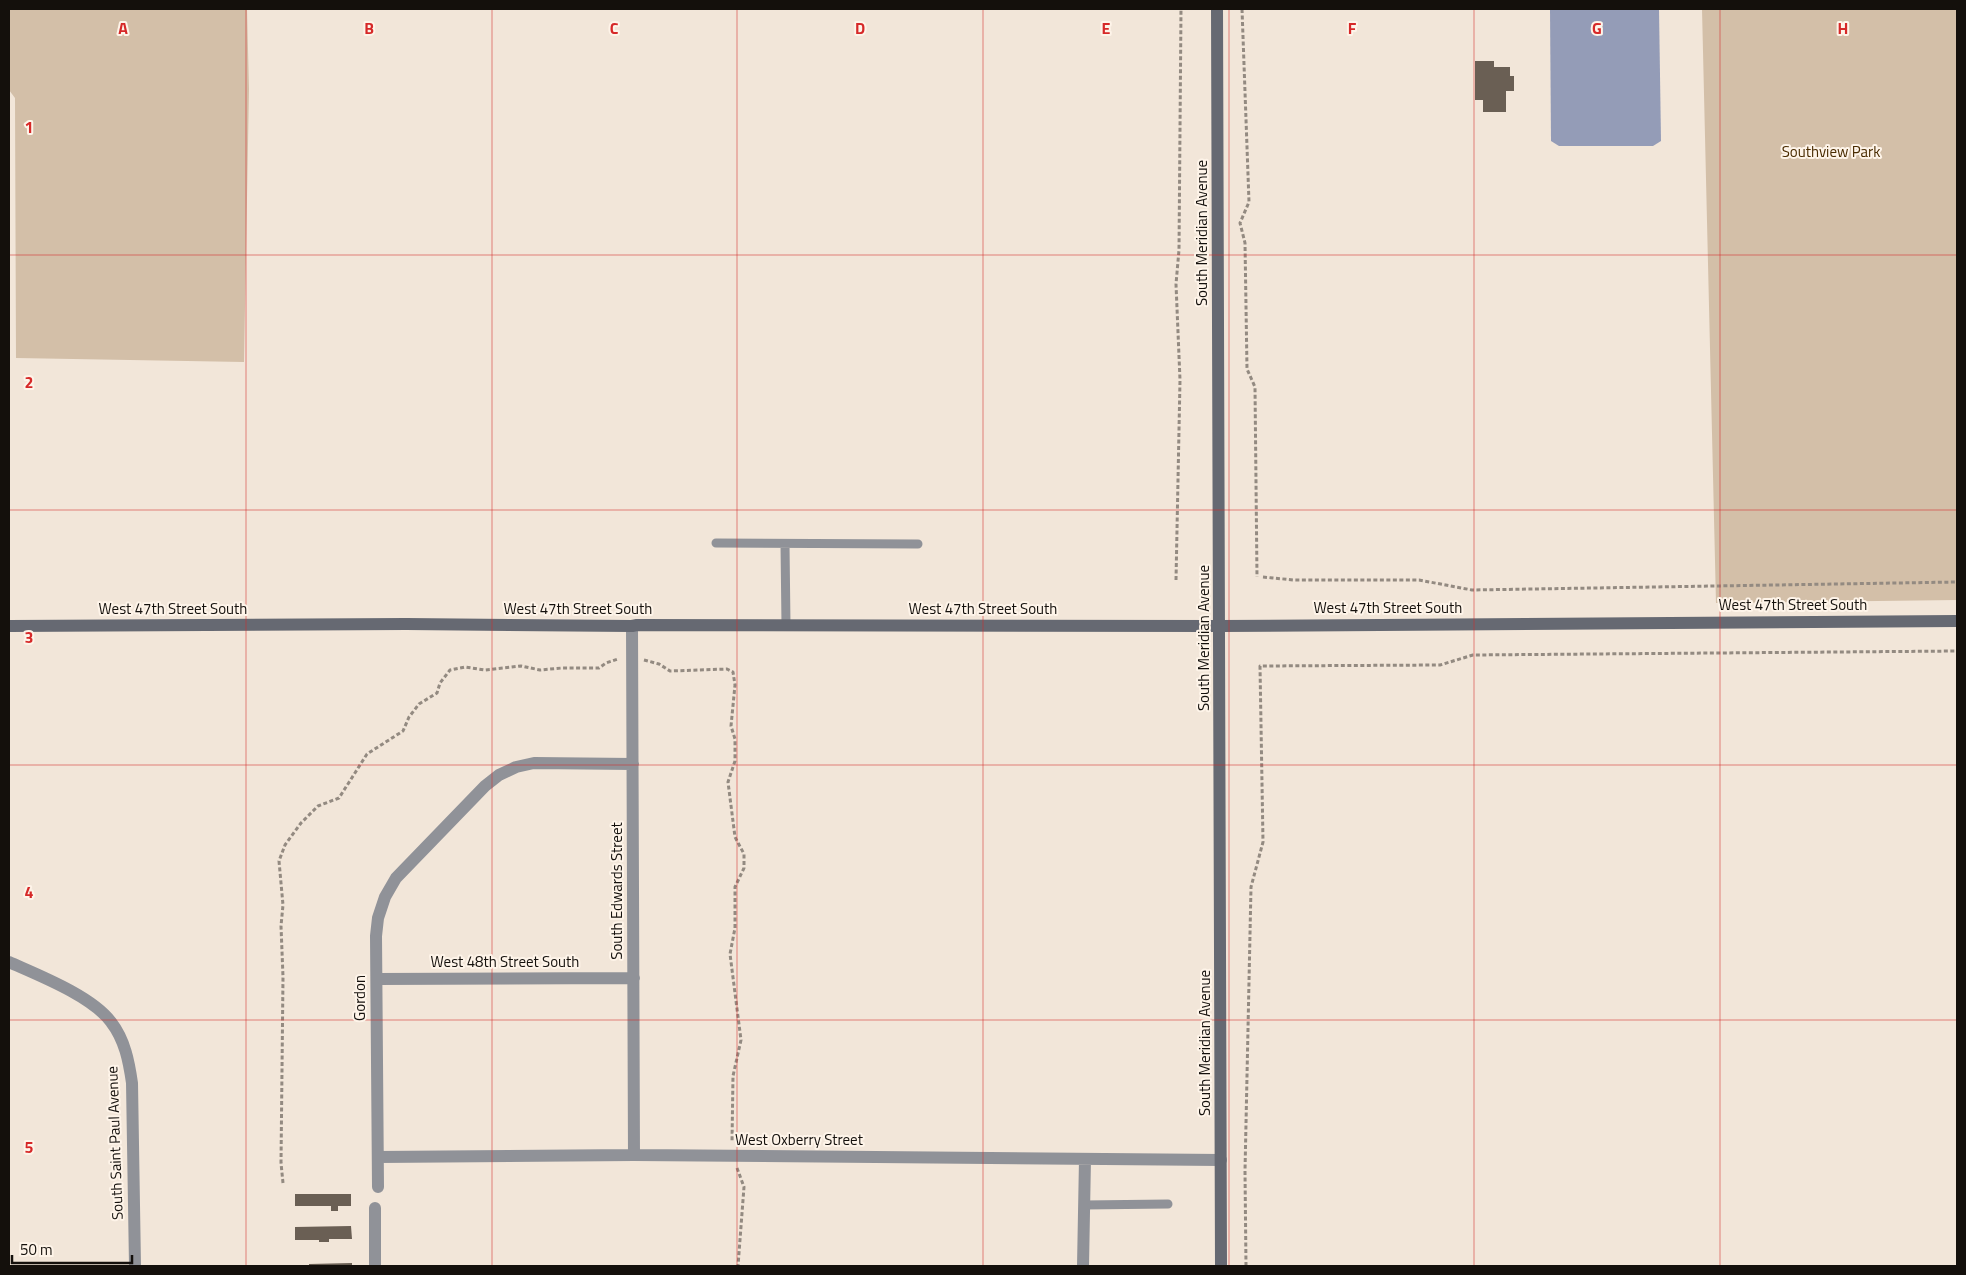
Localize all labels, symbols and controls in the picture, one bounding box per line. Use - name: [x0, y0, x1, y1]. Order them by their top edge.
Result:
- text: A: [118, 16, 128, 40]
- text: B: [364, 16, 374, 40]
- text: C: [610, 16, 619, 40]
- text: D: [855, 16, 865, 40]
- text: E: [1102, 16, 1111, 40]
- text: F: [1348, 16, 1357, 40]
- text: G: [1592, 16, 1602, 40]
- text: H: [1838, 16, 1848, 40]
- text: 1: [25, 115, 33, 139]
- park label: Southview Park: [1782, 140, 1880, 163]
- street label: South Meridian Avenue: [1190, 160, 1213, 306]
- text: 2: [25, 370, 33, 394]
- street label: South Meridian Avenue: [1192, 565, 1215, 711]
- street label: West 47th Street South: [1719, 593, 1867, 616]
- street label: West 47th Street South: [1314, 596, 1462, 619]
- street label: West 47th Street South: [99, 597, 247, 620]
- street label: West 47th Street South: [504, 597, 652, 620]
- street label: West 47th Street South: [909, 597, 1057, 620]
- text: 3: [25, 625, 33, 649]
- street label: South Edwards Street: [605, 822, 628, 960]
- text: 4: [25, 880, 34, 904]
- street label: West 48th Street South: [431, 950, 579, 973]
- street label: South Meridian Avenue: [1193, 970, 1216, 1116]
- street label: Gordon: [348, 975, 371, 1021]
- street label: South Saint Paul Avenue: [100, 1066, 129, 1220]
- street label: West Oxberry Street: [735, 1128, 864, 1151]
- text: 5: [25, 1135, 34, 1159]
- scale bar: [12, 1232, 132, 1264]
- text: 50 m: [20, 1238, 53, 1261]

